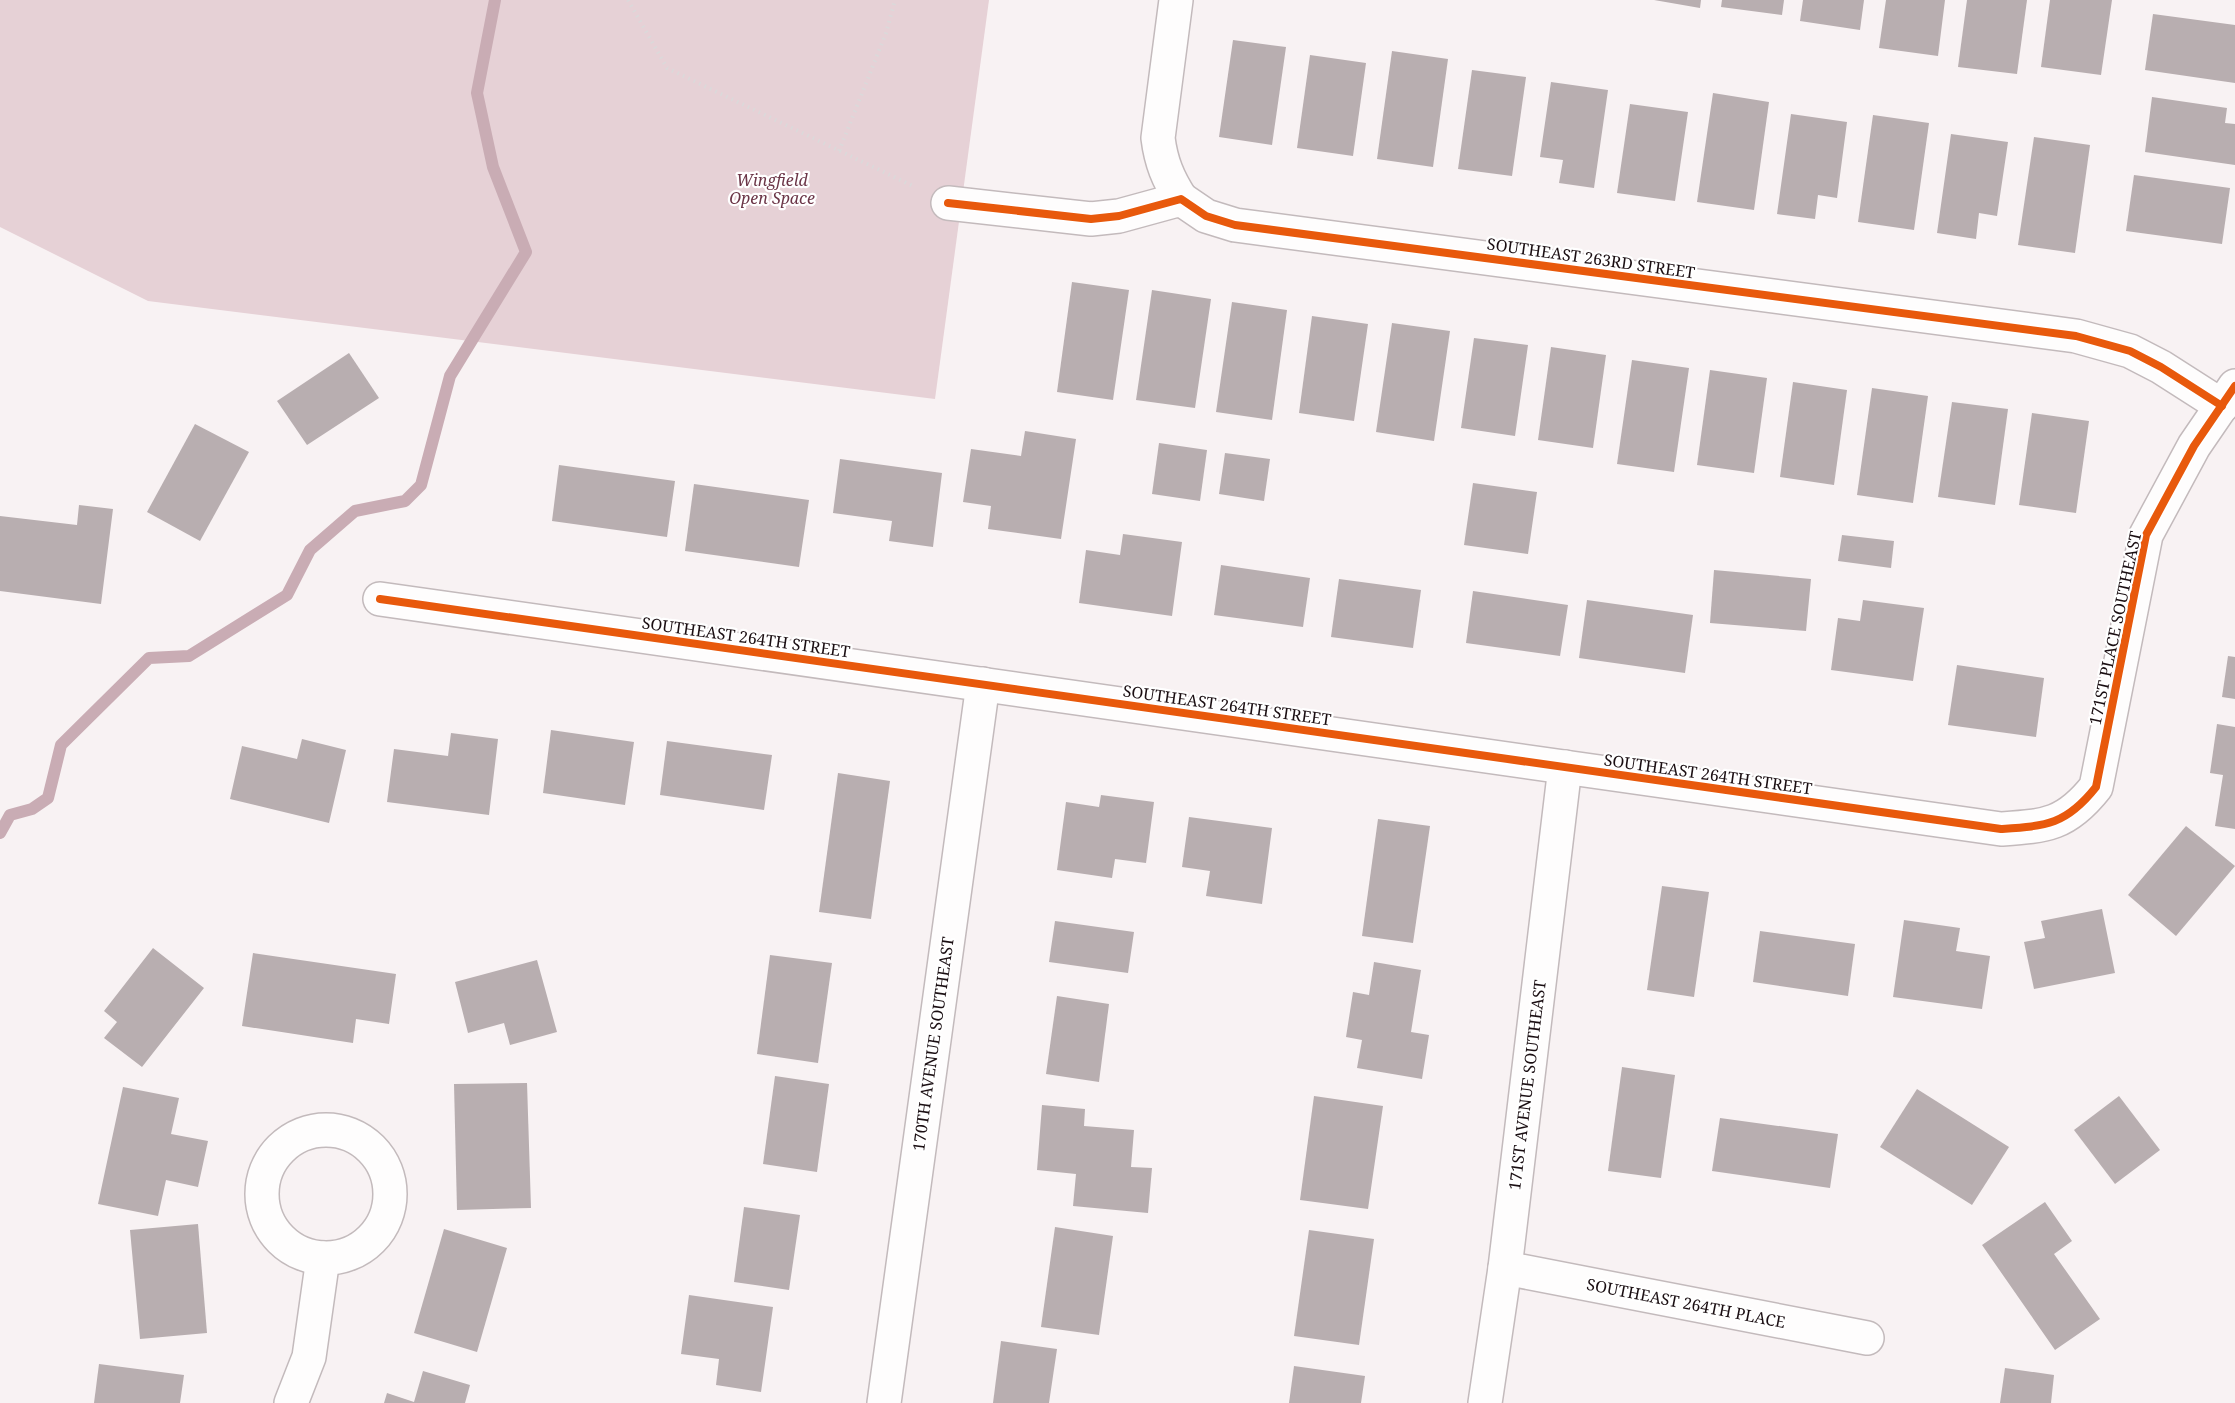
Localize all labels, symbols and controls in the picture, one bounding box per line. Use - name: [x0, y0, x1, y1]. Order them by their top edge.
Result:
- park label: Wingfield Open Space: [729, 169, 815, 209]
- street label: SOUTHEAST 263RD STREET: [1486, 233, 1697, 284]
- street label: 171ST PLACE SOUTHEAST: [2084, 529, 2146, 727]
- street label: SOUTHEAST 264TH STREET: [640, 611, 852, 663]
- street label: SOUTHEAST 264TH STREET: [1121, 679, 1333, 731]
- street label: SOUTHEAST 264TH STREET: [1602, 748, 1814, 800]
- street label: 170TH AVENUE SOUTHEAST: [907, 935, 959, 1153]
- street label: 171ST AVENUE SOUTHEAST: [1503, 978, 1551, 1191]
- street label: SOUTHEAST 264TH PLACE: [1585, 1273, 1787, 1333]

